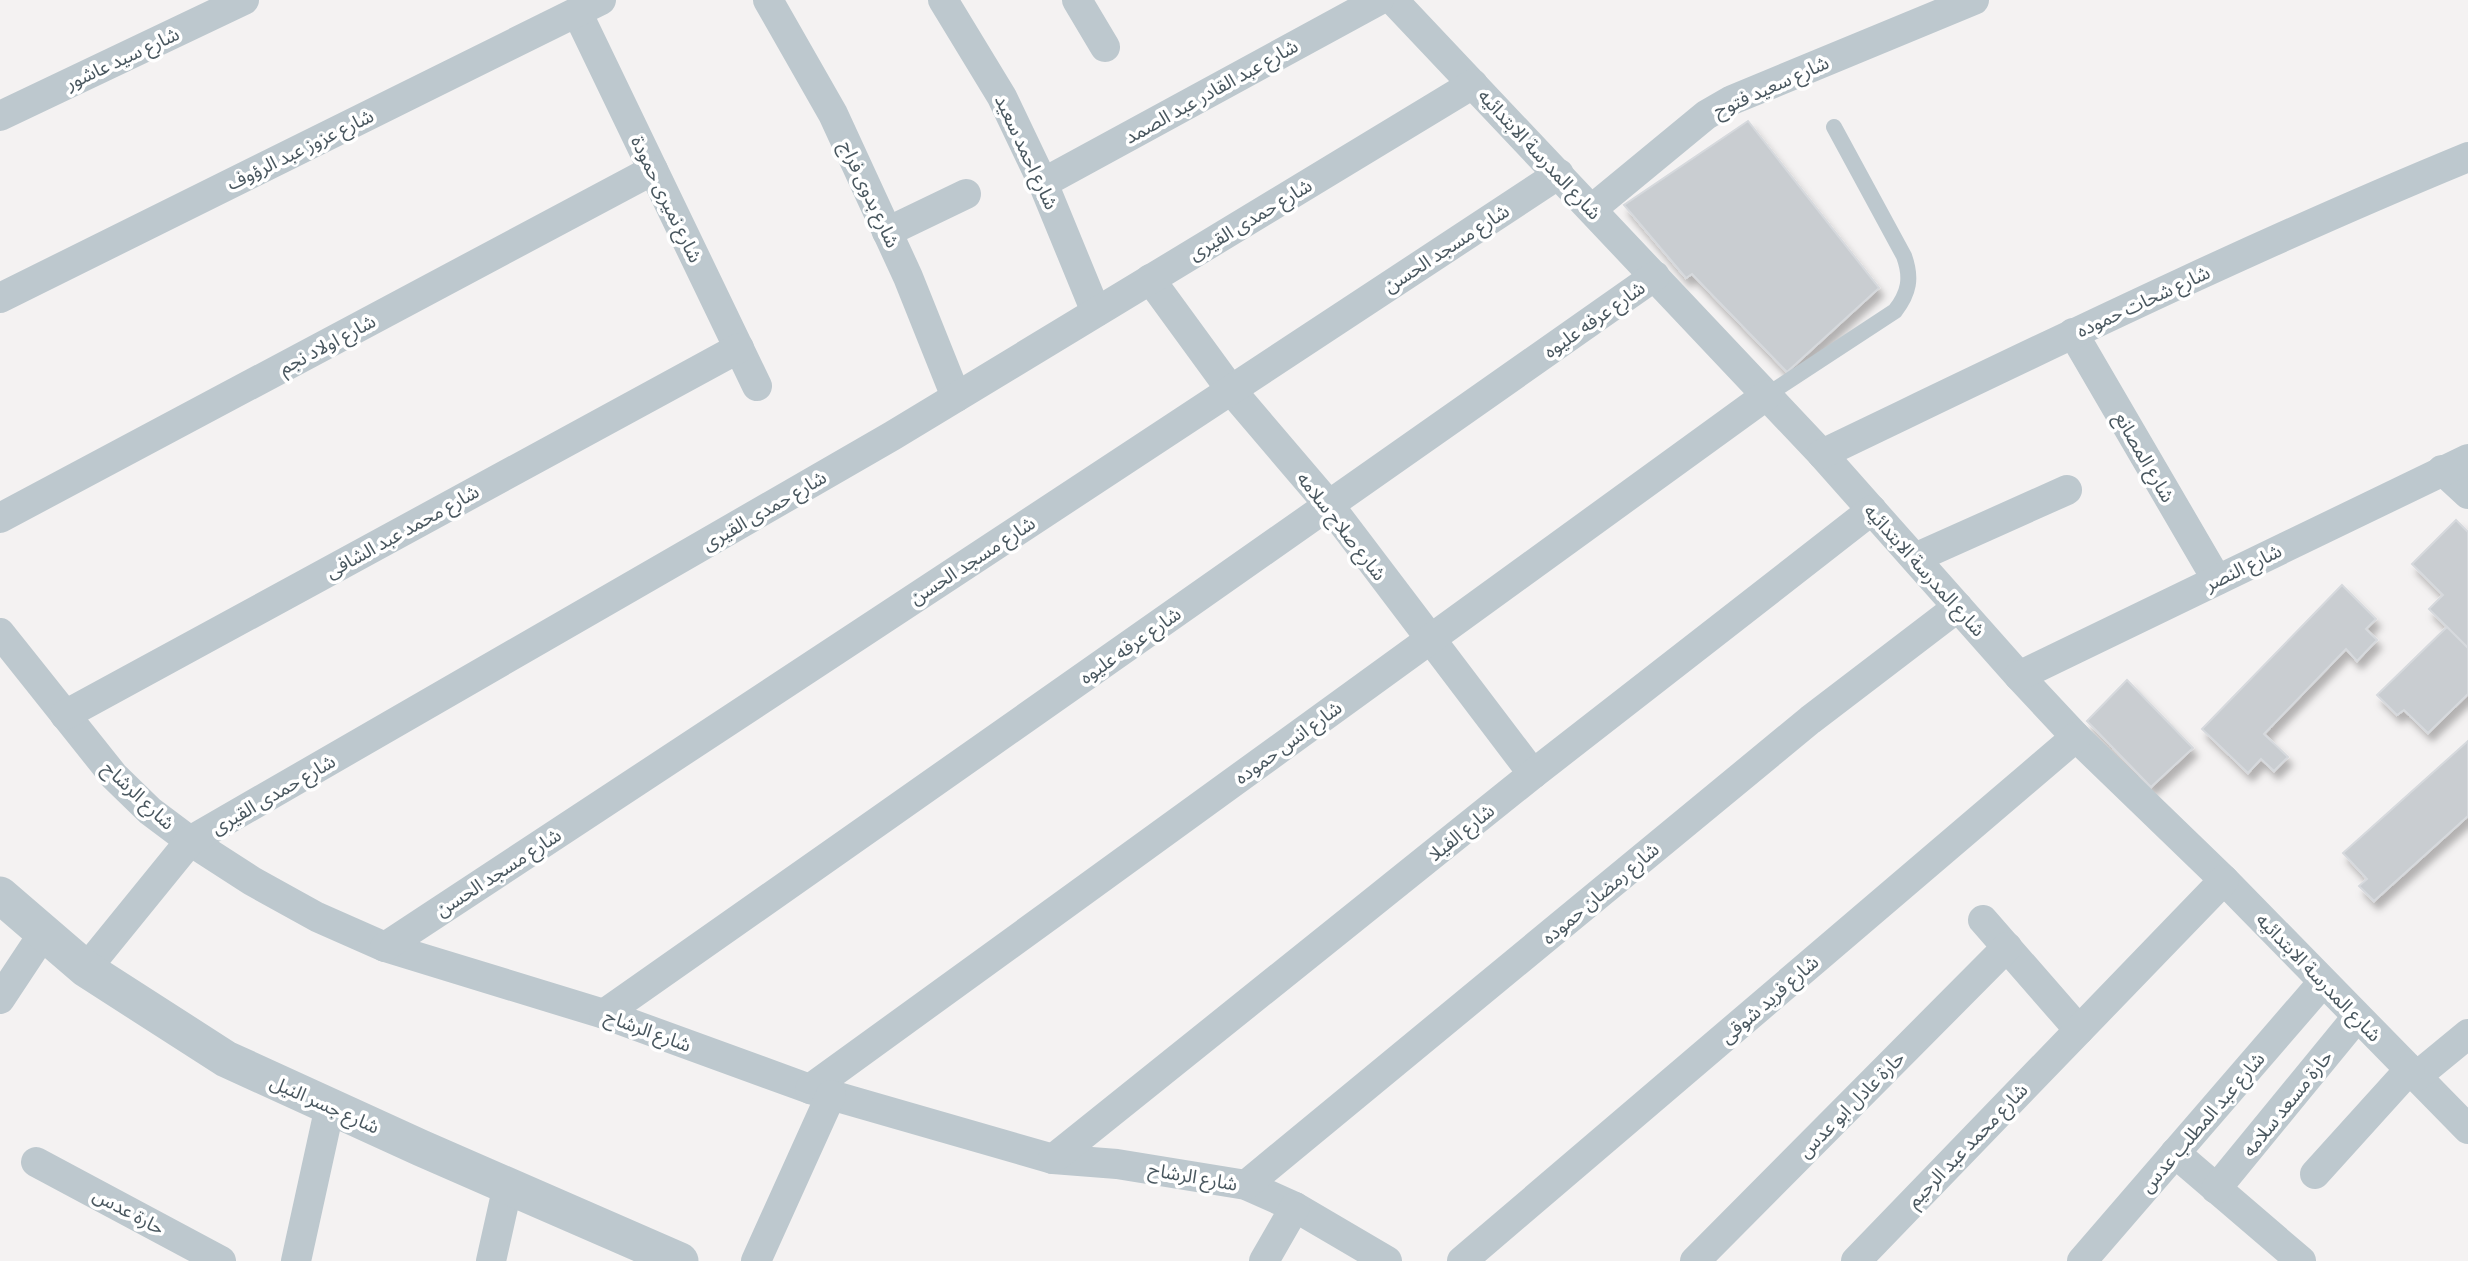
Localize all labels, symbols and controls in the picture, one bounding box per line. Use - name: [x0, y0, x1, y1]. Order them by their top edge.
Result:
- street label: شارع سيد عاشور: [60, 21, 184, 97]
- street label: شارع عبد القادر عبد الصمد: [1120, 33, 1303, 150]
- street label: شارع سعيد فتوح: [1710, 50, 1833, 124]
- street label: شارع المدرسة الابتدائيه: [1472, 84, 1607, 226]
- street label: شارع احمد سعيد: [988, 91, 1064, 214]
- street label: شارع عزوز عبد الرؤوف: [223, 103, 378, 197]
- street label: شارع نميرى حمودة: [624, 132, 708, 267]
- street label: شارع بدوى فراج: [833, 137, 905, 252]
- street label: شارع حمدى القيرى: [1184, 173, 1317, 267]
- street label: شارع مسجد الحسن: [1379, 198, 1514, 299]
- street label: شارع شحات حموده: [2072, 260, 2214, 344]
- street label: شارع عرفه عليوه: [1539, 275, 1651, 364]
- street label: شارع اولاد نجم: [275, 308, 381, 382]
- street label: شارع المصانع: [2107, 408, 2180, 508]
- street label: شارع حمدى القيرى: [697, 465, 832, 557]
- street label: شارع صلاح سلامه: [1291, 467, 1392, 586]
- street label: شارع محمد عبد الشافى: [321, 479, 484, 585]
- street label: شارع المدرسة الابتدائيه: [1858, 499, 1991, 643]
- street label: شارع مسجد الحسن: [905, 510, 1040, 611]
- street label: شارع النصر: [2200, 538, 2286, 598]
- street label: شارع عرفه عليوه: [1075, 601, 1187, 690]
- street label: شارع انس حموده: [1230, 695, 1347, 791]
- street label: شارع حمدى القيرى: [206, 749, 341, 841]
- street label: شارع الرشاح: [97, 756, 180, 836]
- street label: شارع الفيلا: [1423, 798, 1500, 868]
- street label: شارع مسجد الحسن: [431, 822, 566, 923]
- street label: شارع رمضان حموده: [1536, 837, 1665, 951]
- street label: شارع المدرسة الابتدائيه: [2250, 908, 2387, 1048]
- street label: شارع فريد شوقى: [1715, 950, 1824, 1050]
- street label: شارع الرشاح: [601, 1003, 694, 1059]
- street label: حارة مسعد سلامه: [2237, 1045, 2337, 1161]
- street label: حارة عادل ابو عدس: [1793, 1046, 1909, 1162]
- street label: شارع عبد المطلب عدس: [2134, 1047, 2271, 1198]
- street label: شارع جسر النيل: [266, 1069, 383, 1141]
- street label: شارع محمد عبد الرحيم: [1902, 1078, 2035, 1214]
- street label: شارع الرشاح: [1146, 1156, 1239, 1198]
- street label: حارة عدس: [89, 1182, 169, 1240]

